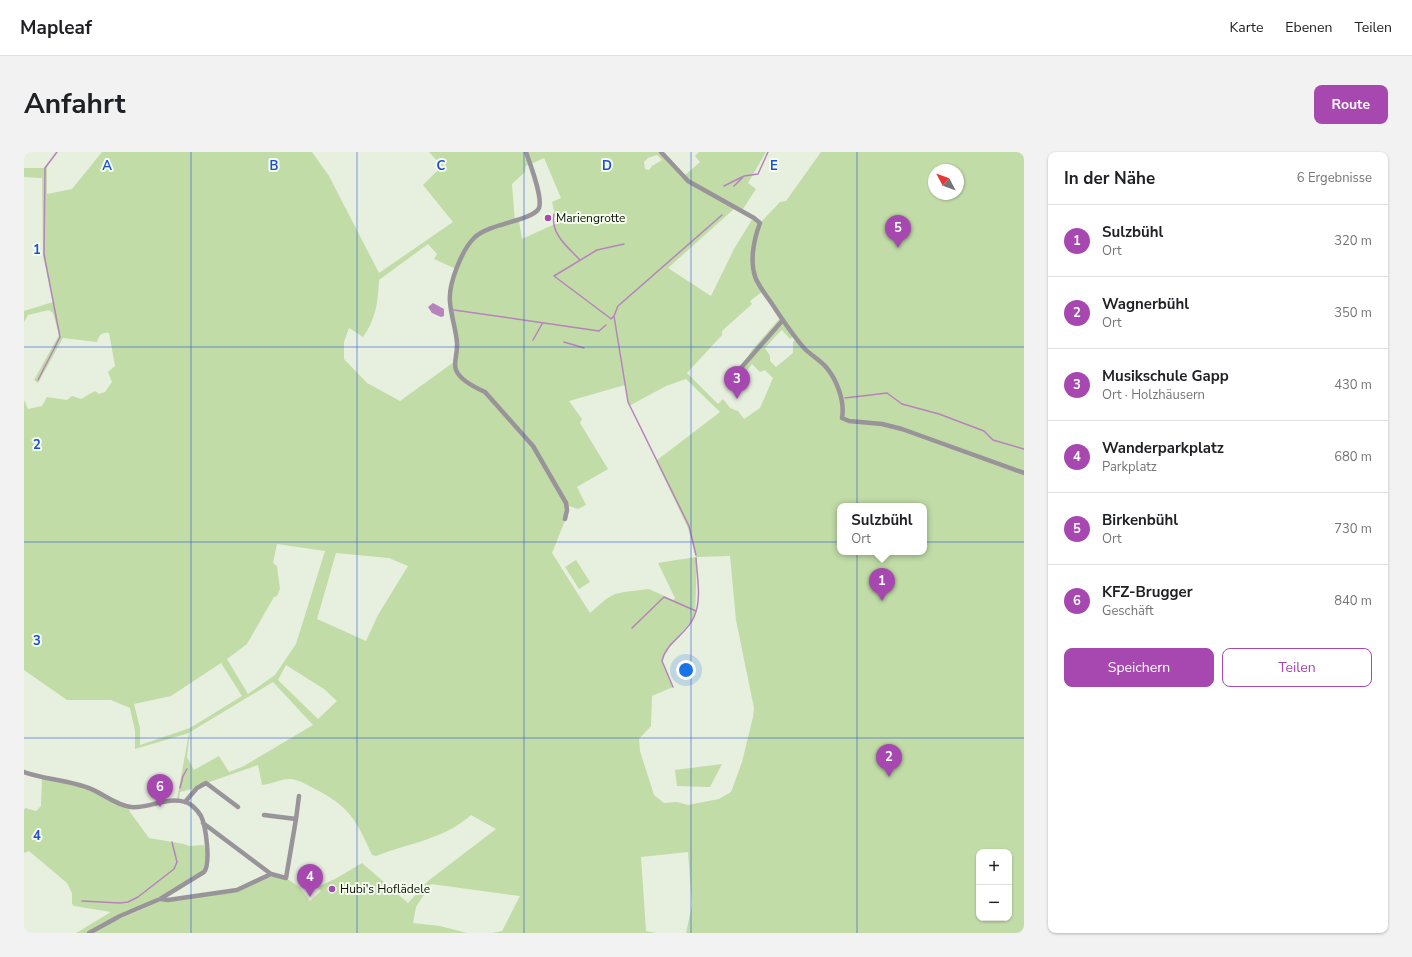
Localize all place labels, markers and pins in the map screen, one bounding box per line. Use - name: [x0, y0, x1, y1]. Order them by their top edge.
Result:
- place label: Mariengrotte: [556, 210, 625, 226]
- marker: Mariengrotte: [543, 213, 553, 223]
- pin: 5: [885, 215, 911, 248]
- pin: 3: [724, 366, 750, 399]
- pin: 1: [869, 568, 895, 601]
- pin: 2: [876, 744, 902, 777]
- pin: 6: [147, 774, 173, 807]
- pin: 4: [297, 864, 323, 897]
- place label: Hubi's Hoflädele: [340, 881, 430, 897]
- marker: Hubi's Hoflädele: [327, 884, 337, 894]

